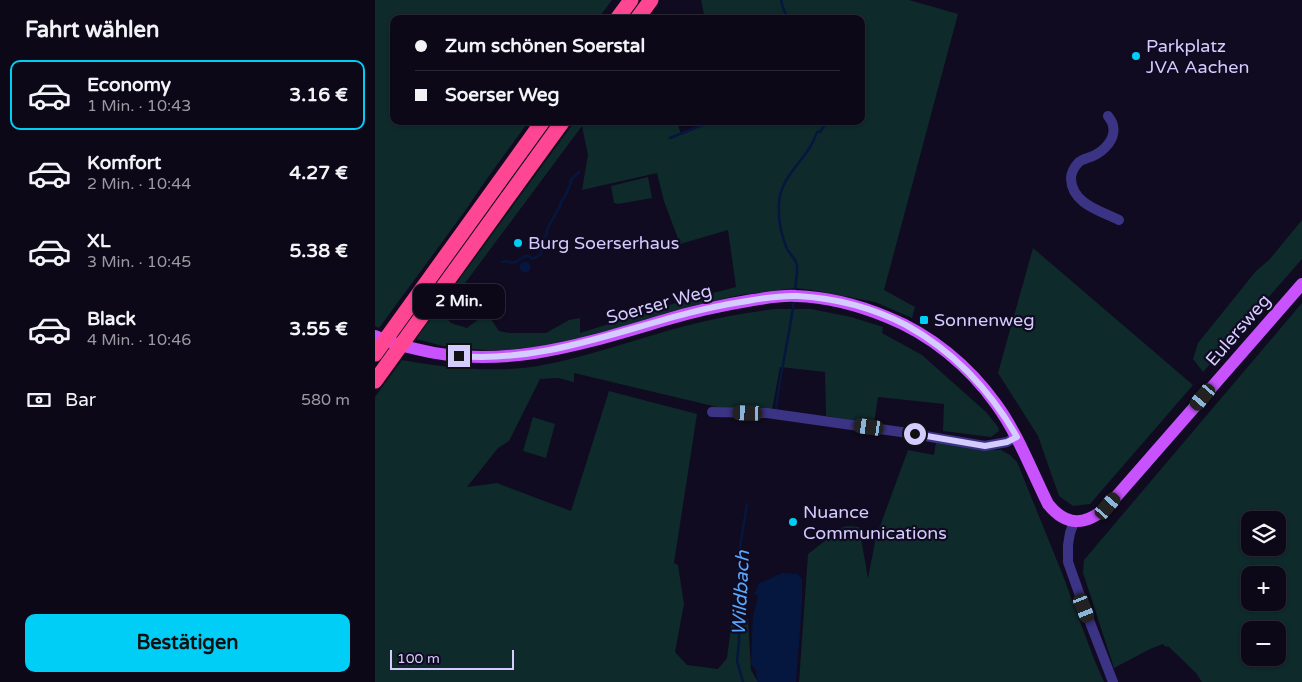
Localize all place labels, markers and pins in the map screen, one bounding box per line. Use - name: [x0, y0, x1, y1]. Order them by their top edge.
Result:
- place label: Parkplatz JVA Aachen: [1146, 35, 1249, 78]
- marker: Parkplatz JVA Aachen: [1130, 50, 1142, 62]
- place label: Burg Soerserhaus: [528, 232, 679, 254]
- marker: Burg Soerserhaus: [512, 237, 524, 249]
- place label: Sonnenweg: [934, 309, 1035, 331]
- marker: Sonnenweg: [918, 314, 930, 326]
- place label: Nuance Communications: [803, 501, 947, 544]
- marker: Nuance Communications: [787, 516, 799, 528]

